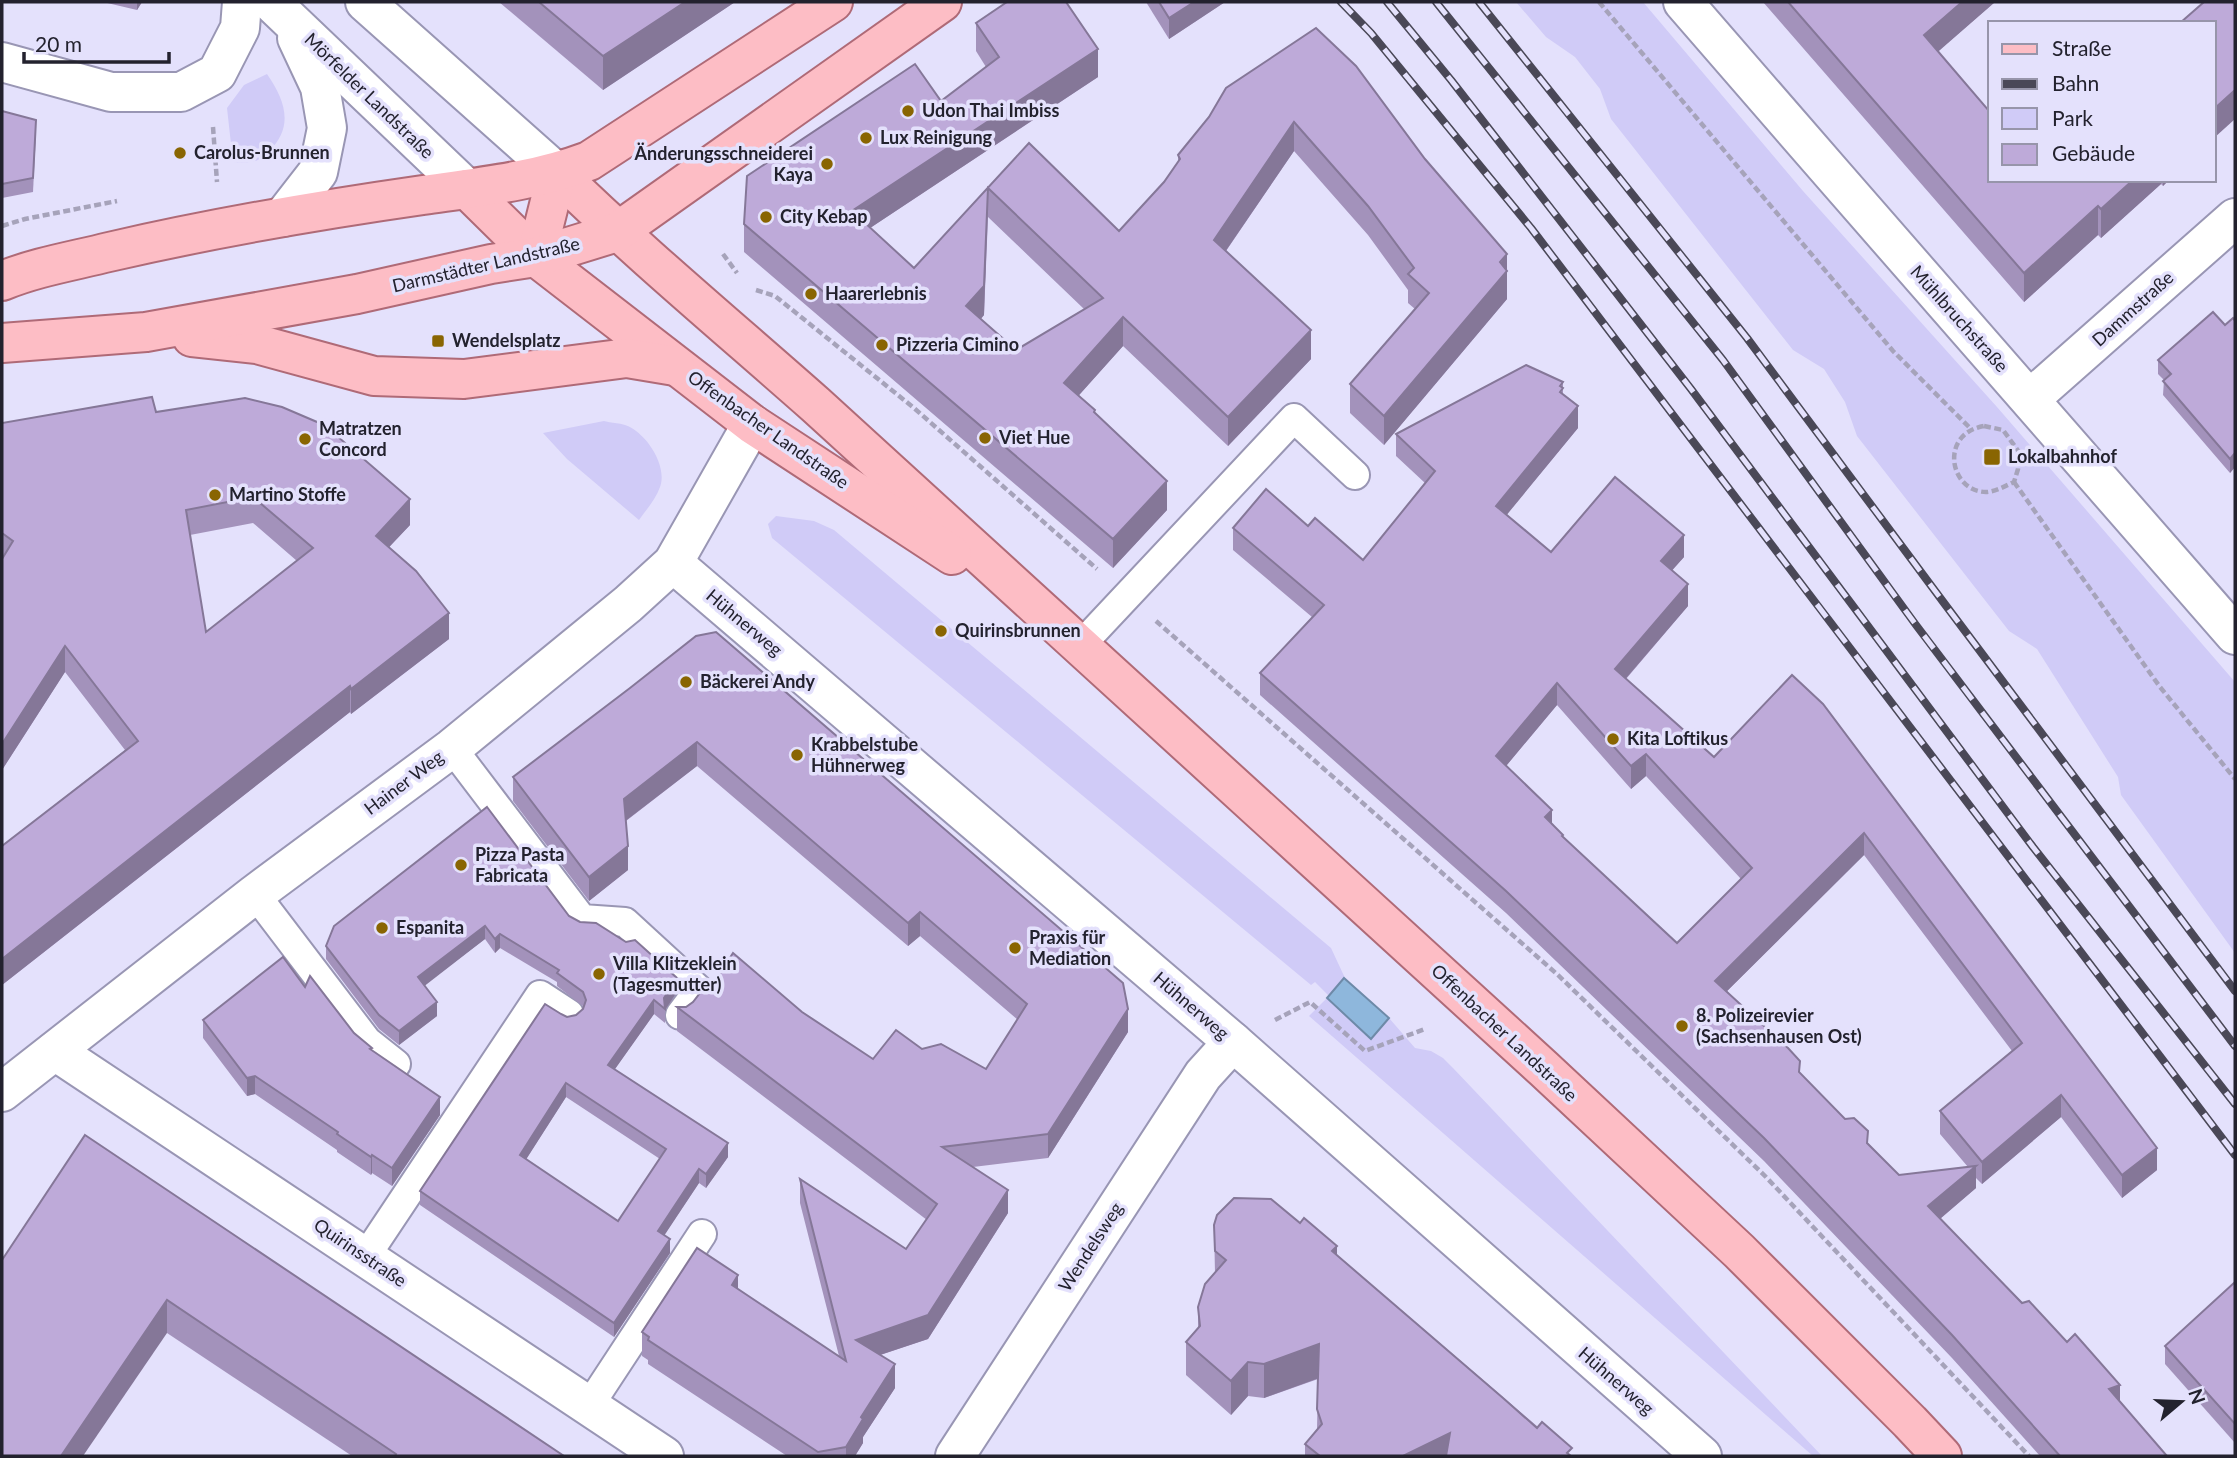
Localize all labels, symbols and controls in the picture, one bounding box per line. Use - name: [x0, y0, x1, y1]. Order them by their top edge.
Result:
- scale bar: [24, 21, 170, 65]
- legend: [1988, 21, 2216, 182]
- street label: Mörfelder Landstraße: [300, 28, 439, 163]
- text: 20 m: [35, 31, 82, 56]
- text: Straße: [2052, 35, 2112, 60]
- text: Bahn: [2052, 70, 2099, 95]
- place label: Udon Thai Imbiss: [922, 99, 1059, 121]
- marker: Udon Thai Imbiss: [900, 103, 916, 119]
- text: Park: [2052, 105, 2093, 130]
- place label: Lux Reinigung: [880, 126, 993, 148]
- marker: Lux Reinigung: [858, 130, 874, 146]
- text: Gebäude: [2052, 140, 2135, 165]
- place label: Carolus-Brunnen: [194, 141, 330, 163]
- place label: Änderungsschneiderei Kaya: [634, 142, 813, 185]
- marker: Carolus-Brunnen: [172, 145, 188, 161]
- marker: Änderungsschneiderei Kaya: [819, 156, 835, 172]
- place label: City Kebap: [780, 205, 867, 227]
- marker: City Kebap: [758, 209, 774, 225]
- street label: Darmstädter Landstraße: [390, 232, 582, 296]
- street label: Mühlbruchstraße: [1906, 261, 2013, 376]
- street label: Dammstraße: [2087, 266, 2177, 350]
- place label: Haarerlebnis: [825, 282, 927, 304]
- marker: Haarerlebnis: [803, 286, 819, 302]
- place label: Wendelsplatz: [452, 329, 560, 351]
- marker: Wendelsplatz: [430, 333, 446, 349]
- place label: Pizzeria Cimino: [896, 333, 1019, 355]
- marker: Pizzeria Cimino: [874, 337, 890, 353]
- street label: Offenbacher Landstraße: [684, 365, 853, 493]
- place label: Matratzen Concord: [319, 417, 402, 460]
- place label: Viet Hue: [998, 426, 1071, 448]
- marker: Viet Hue: [977, 430, 993, 446]
- marker: Matratzen Concord: [297, 431, 313, 447]
- place label: Lokalbahnhof: [2008, 445, 2117, 467]
- marker: Lokalbahnhof: [1982, 447, 2002, 467]
- place label: Martino Stoffe: [229, 483, 346, 505]
- marker: Martino Stoffe: [207, 487, 223, 503]
- street label: Hühnerweg: [702, 584, 787, 660]
- place label: Quirinsbrunnen: [955, 619, 1081, 641]
- marker: Quirinsbrunnen: [933, 623, 949, 639]
- place label: Bäckerei Andy: [700, 670, 816, 692]
- marker: Bäckerei Andy: [678, 674, 694, 690]
- place label: Kita Loftikus: [1627, 727, 1728, 749]
- marker: Kita Loftikus: [1605, 731, 1621, 747]
- place label: Krabbelstube Hühnerweg: [811, 733, 919, 776]
- street label: Hainer Weg: [360, 745, 447, 819]
- marker: Krabbelstube Hühnerweg: [789, 747, 805, 763]
- place label: Pizza Pasta Fabricata: [475, 843, 564, 886]
- marker: Pizza Pasta Fabricata: [453, 857, 469, 873]
- place label: Espanita: [396, 916, 464, 938]
- marker: Espanita: [374, 920, 390, 936]
- place label: Praxis für Mediation: [1029, 926, 1111, 969]
- marker: Praxis für Mediation: [1007, 940, 1023, 956]
- place label: Villa Klitzeklein (Tagesmutter): [612, 952, 737, 995]
- street label: Offenbacher Landstraße: [1427, 959, 1582, 1106]
- marker: Villa Klitzeklein (Tagesmutter): [591, 966, 607, 982]
- street label: Hühnerweg: [1149, 967, 1234, 1044]
- place label: 8. Polizeirevier (Sachsenhausen Ost): [1696, 1004, 1862, 1047]
- marker: 8. Polizeirevier (Sachsenhausen Ost): [1674, 1018, 1690, 1034]
- street label: Wendelsweg: [1053, 1198, 1127, 1295]
- street label: Quirinsstraße: [310, 1213, 411, 1291]
- street label: Hühnerweg: [1574, 1342, 1659, 1419]
- north arrow: [2146, 1367, 2216, 1437]
- text: N: [2184, 1386, 2211, 1407]

